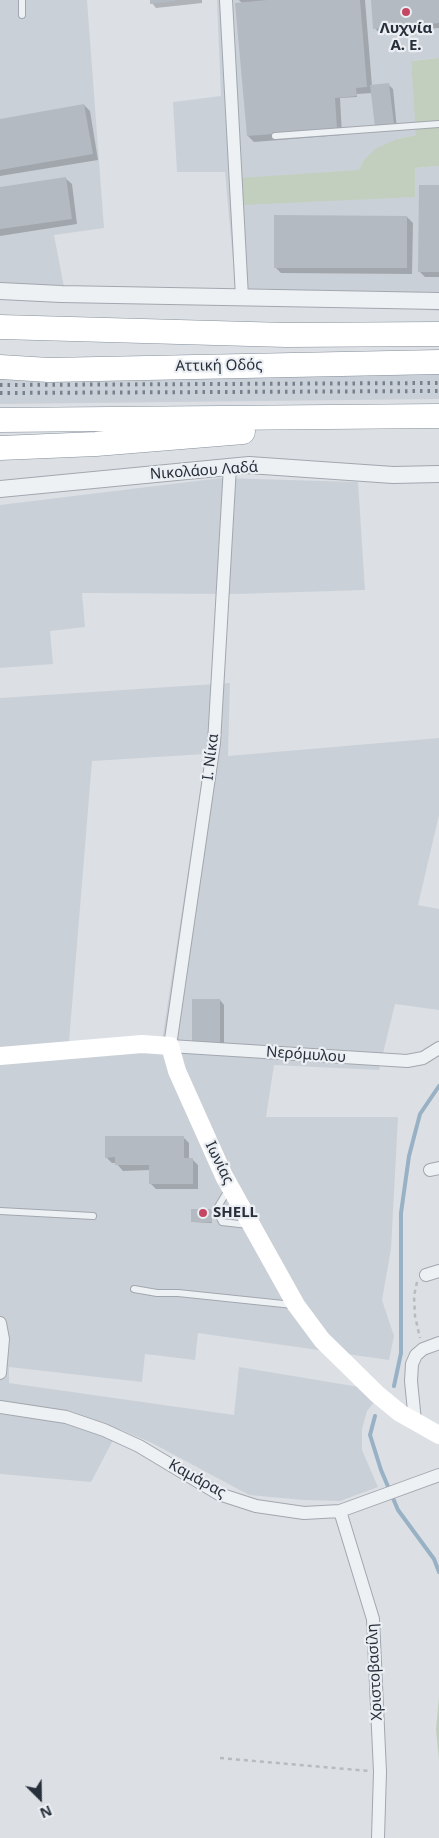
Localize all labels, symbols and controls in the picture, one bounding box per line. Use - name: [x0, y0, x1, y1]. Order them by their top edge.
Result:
- marker: Λυχνία A. E.: [400, 6, 412, 18]
- place label: Λυχνία A. E.: [380, 20, 432, 55]
- street label: Αττική Οδός: [175, 356, 263, 376]
- street label: Νικολάου Λαδά: [149, 458, 259, 484]
- street label: Ι. Νίκα: [199, 733, 223, 781]
- street label: Νερόμυλου: [265, 1043, 347, 1067]
- street label: Ιωνίας: [201, 1139, 237, 1187]
- place label: SHELL: [213, 1204, 258, 1222]
- marker: SHELL: [197, 1207, 209, 1219]
- street label: Καμάρας: [165, 1456, 229, 1502]
- street label: Χριστοβασίλη: [363, 1623, 387, 1721]
- north arrow: [15, 1773, 65, 1823]
- text: N: [37, 1801, 55, 1823]

